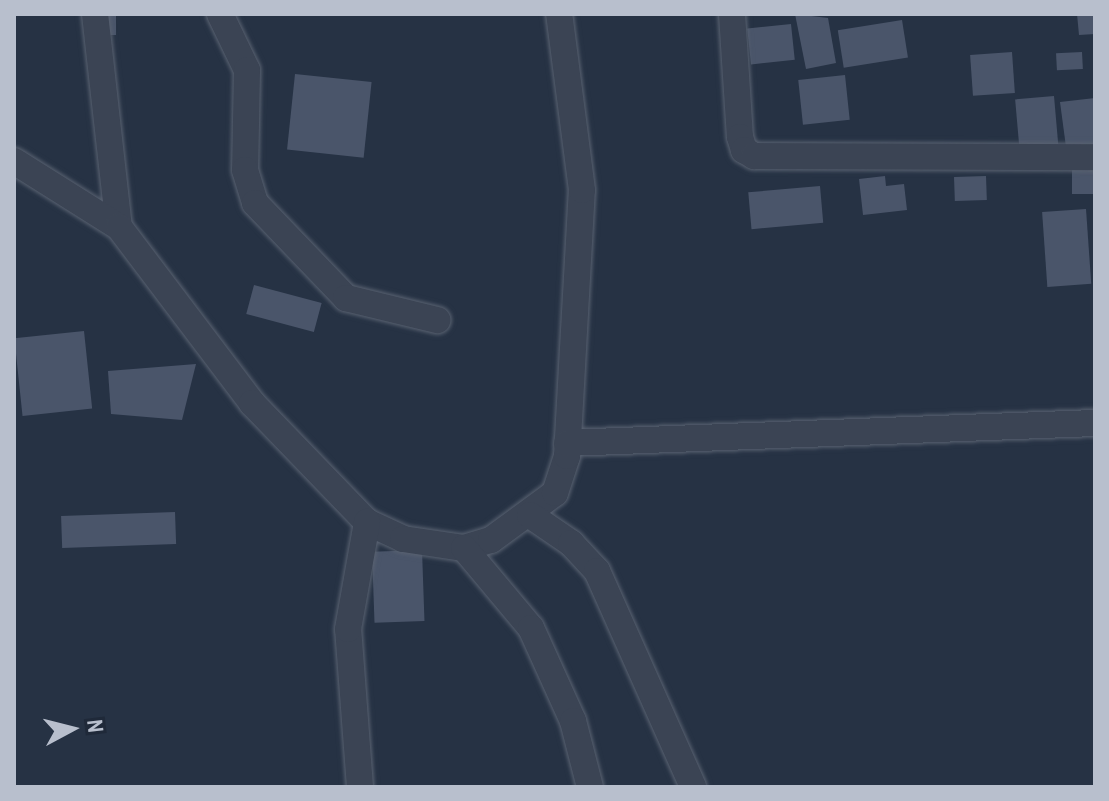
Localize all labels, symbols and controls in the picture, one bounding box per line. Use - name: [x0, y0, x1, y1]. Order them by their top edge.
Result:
- north arrow: [32, 689, 112, 769]
- text: N: [80, 718, 112, 734]

